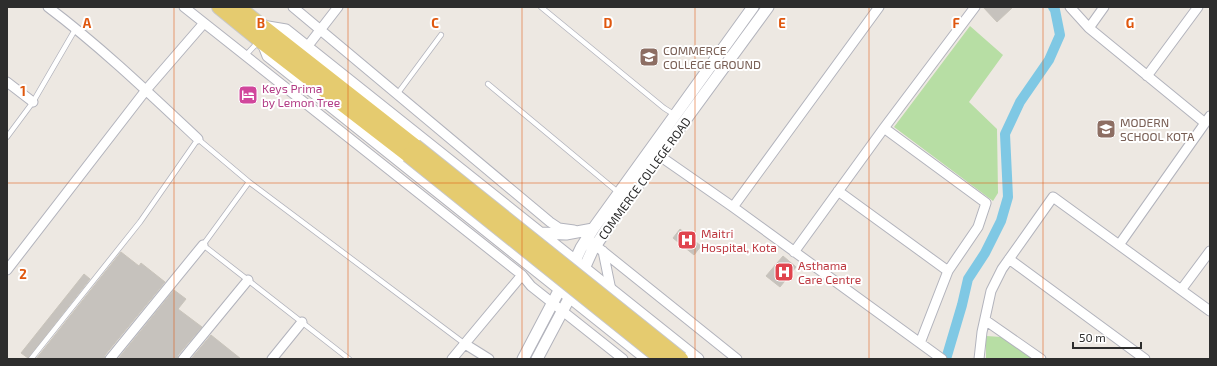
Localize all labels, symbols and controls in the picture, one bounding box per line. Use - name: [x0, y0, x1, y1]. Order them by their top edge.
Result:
- text: A: [83, 15, 92, 31]
- text: B: [257, 15, 265, 31]
- text: C: [431, 15, 439, 31]
- text: D: [604, 15, 613, 31]
- text: E: [778, 15, 786, 31]
- text: F: [952, 15, 960, 31]
- text: G: [1126, 15, 1134, 31]
- place label: COMMERCE COLLEGE GROUND: [663, 43, 761, 71]
- school or university icon: COMMERCE COLLEGE GROUND: [638, 46, 660, 68]
- place label: Keys Prima by Lemon Tree: [262, 81, 340, 109]
- text: 1: [20, 83, 26, 99]
- hotel icon: Keys Prima by Lemon Tree: [237, 84, 259, 106]
- street label: COMMERCE COLLEGE ROAD: [595, 114, 693, 242]
- place label: MODERN SCHOOL KOTA: [1120, 115, 1195, 143]
- school or university icon: MODERN SCHOOL KOTA: [1095, 118, 1117, 140]
- place label: Maitri Hospital, Kota: [701, 226, 777, 254]
- hospital icon: Maitri Hospital, Kota: [676, 229, 698, 251]
- place label: Asthama Care Centre: [798, 258, 861, 286]
- hospital icon: Asthama Care Centre: [773, 261, 795, 283]
- text: 2: [19, 266, 27, 282]
- scale bar: [1073, 324, 1141, 350]
- text: 50 m: [1079, 330, 1106, 344]

